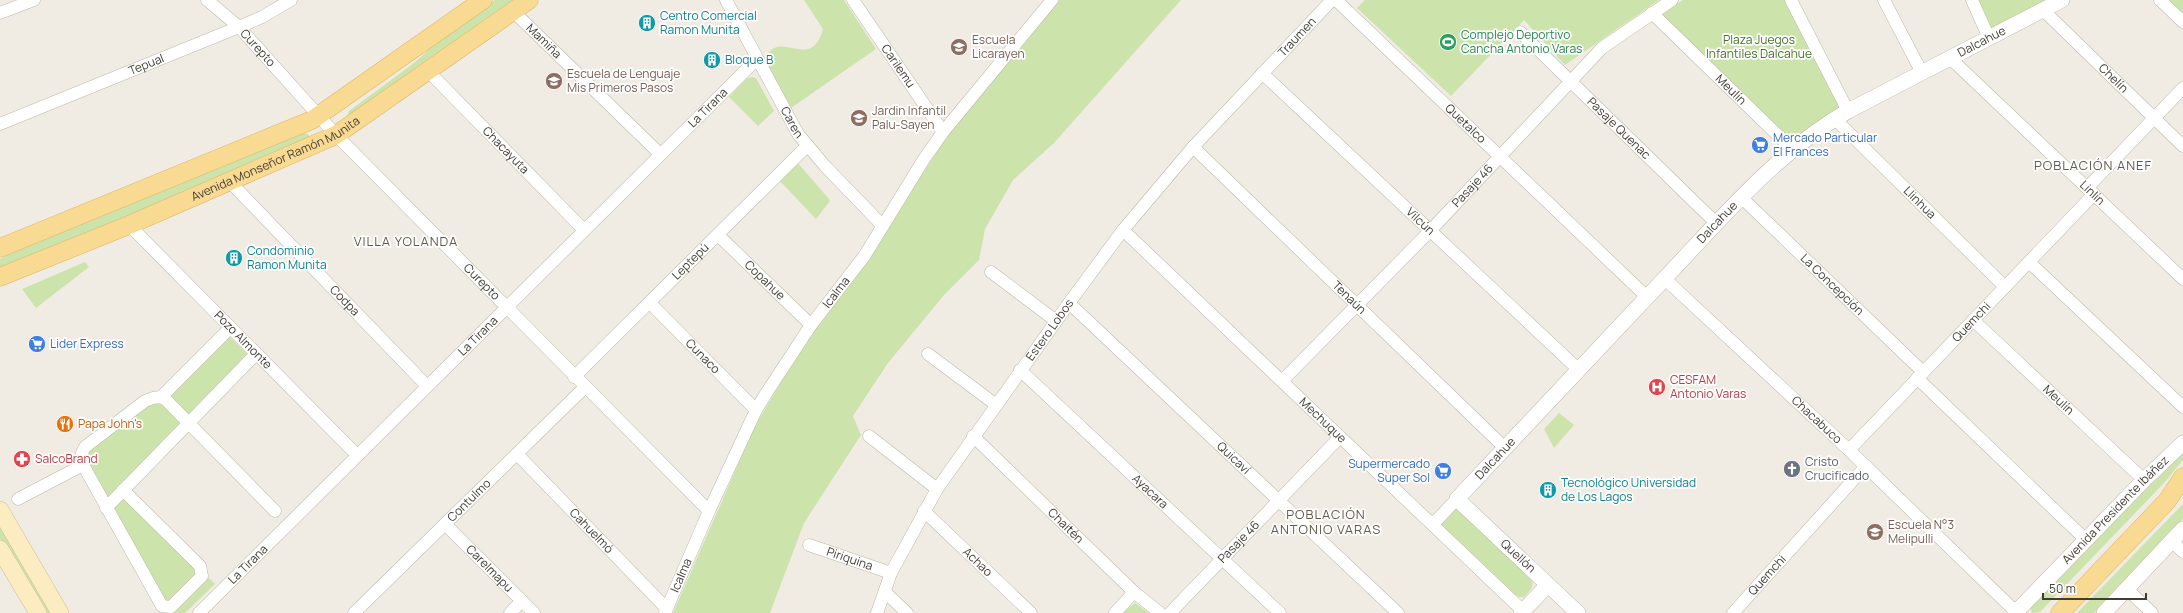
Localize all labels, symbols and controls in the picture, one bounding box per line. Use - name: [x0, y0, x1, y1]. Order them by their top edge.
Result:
- place label: Centro Comercial Ramon Munita: [660, 7, 757, 38]
- building icon: Centro Comercial Ramon Munita: [637, 13, 657, 33]
- street label: Traumen: [1274, 13, 1320, 60]
- street label: Mamiña: [523, 19, 566, 62]
- street label: Dalcahue: [1954, 22, 2008, 61]
- street label: Curepto: [237, 25, 280, 70]
- place label: Complejo Deportivo Cancha Antonio Varas: [1461, 26, 1582, 57]
- place label: Escuela Licarayen: [972, 31, 1025, 62]
- park label: Plaza Juegos Infantiles Dalcahue: [1706, 31, 1812, 62]
- sports icon: Complejo Deportivo Cancha Antonio Varas: [1438, 32, 1458, 52]
- school or university icon: Escuela Licarayen: [949, 37, 969, 57]
- street label: Carilemu: [878, 41, 919, 91]
- street label: Tepual: [126, 49, 166, 79]
- building icon: Bloque B: [702, 50, 722, 70]
- place label: Bloque B: [725, 51, 773, 68]
- street label: Chelín: [2095, 59, 2132, 96]
- place label: Escuela de Lenguaje Mis Primeros Pasos: [567, 65, 680, 96]
- street label: Meulín: [1712, 70, 1750, 108]
- school or university icon: Escuela de Lenguaje Mis Primeros Pasos: [544, 71, 564, 91]
- street label: La Tirana: [684, 84, 731, 131]
- street label: Pasaje Quenac: [1584, 93, 1655, 163]
- street label: Quetalco: [1442, 100, 1490, 147]
- place label: Jardin Infantil Palu-Sayen: [872, 102, 946, 133]
- street label: Caren: [777, 103, 807, 142]
- school or university icon: Jardin Infantil Palu-Sayen: [849, 108, 869, 128]
- street label: Avenida Monseñor Ramón Munita: [188, 112, 363, 205]
- street label: Chacayuta: [479, 122, 533, 177]
- place label: Mercado Particular El Frances: [1773, 129, 1878, 160]
- supermarket icon: Mercado Particular El Frances: [1750, 135, 1770, 155]
- district label: POBLACIÓN ANEF: [2034, 156, 2152, 174]
- street label: Pasaje 46: [1448, 160, 1497, 211]
- street label: Linlín: [2076, 176, 2109, 209]
- street label: Llinhua: [1900, 182, 1940, 222]
- street label: Dalcahue: [1693, 197, 1741, 247]
- street label: Vilcún: [1403, 203, 1439, 239]
- district label: VILLA YOLANDA: [354, 232, 458, 250]
- street label: Leptepú: [668, 239, 712, 283]
- place label: Condominio Ramon Munita: [247, 242, 327, 273]
- building icon: Condominio Ramon Munita: [224, 248, 244, 268]
- street label: La Concepción: [1797, 250, 1868, 319]
- street label: Copahue: [741, 256, 789, 304]
- street label: Curepto: [460, 259, 504, 304]
- street label: Icalma: [818, 273, 853, 311]
- street label: Tenaún: [1329, 277, 1370, 318]
- street label: Codpa: [326, 281, 364, 319]
- street label: Estero Lobos: [1022, 295, 1077, 364]
- street label: Quemchi: [1948, 298, 1994, 346]
- street label: Pozo Almonte: [211, 307, 276, 373]
- street label: La Tirana: [454, 312, 501, 359]
- supermarket icon: Lider Express: [27, 334, 47, 354]
- place label: Lider Express: [50, 335, 124, 352]
- street label: Cunaco: [682, 335, 724, 377]
- place label: CESFAM Antonio Varas: [1670, 371, 1746, 402]
- hospital icon: CESFAM Antonio Varas: [1647, 377, 1667, 397]
- street label: Meulín: [2039, 381, 2078, 418]
- street label: Chacabuco: [1788, 392, 1846, 447]
- street label: Mechuque: [1296, 393, 1351, 447]
- restaurant icon: Papa John's: [55, 414, 75, 434]
- place label: Papa John's: [78, 415, 142, 432]
- street label: Dalcahue: [1471, 433, 1519, 483]
- street label: Quicaví: [1213, 438, 1255, 478]
- pharmacy icon: SalcoBrand: [12, 449, 32, 469]
- place label: SalcoBrand: [35, 450, 98, 467]
- street label: Avenida Presidente Ibáñez: [2058, 452, 2172, 568]
- place label: Cristo Crucificado: [1805, 453, 1869, 484]
- place label: Supermercado Super Sol: [1348, 455, 1430, 486]
- church icon: Cristo Crucificado: [1782, 459, 1802, 479]
- supermarket icon: Supermercado Super Sol: [1433, 461, 1453, 481]
- street label: Ayacara: [1129, 470, 1172, 512]
- place label: Tecnológico Universidad de Los Lagos: [1561, 474, 1696, 505]
- street label: Contulmo: [443, 475, 494, 525]
- building icon: Tecnológico Universidad de Los Lagos: [1538, 480, 1558, 500]
- street label: Cahuelmó: [566, 504, 618, 557]
- street label: Chaitén: [1044, 504, 1088, 547]
- district label: POBLACIÓN ANTONIO VARAS: [1271, 505, 1381, 538]
- street label: Pasaje 46: [1214, 516, 1263, 567]
- place label: Escuela N°3 Melipulli: [1888, 516, 1954, 547]
- school or university icon: Escuela N°3 Melipulli: [1865, 522, 1885, 542]
- street label: Quellón: [1497, 535, 1540, 576]
- street label: La Tirana: [224, 540, 271, 588]
- street label: Carelmapu: [463, 541, 517, 596]
- street label: Piriquina: [824, 543, 875, 574]
- street label: Achao: [959, 543, 997, 580]
- street label: Quemchi: [1744, 551, 1790, 599]
- street label: Icalma: [666, 555, 696, 595]
- scale bar: [2043, 575, 2146, 601]
- text: 50 m: [2049, 580, 2076, 597]

